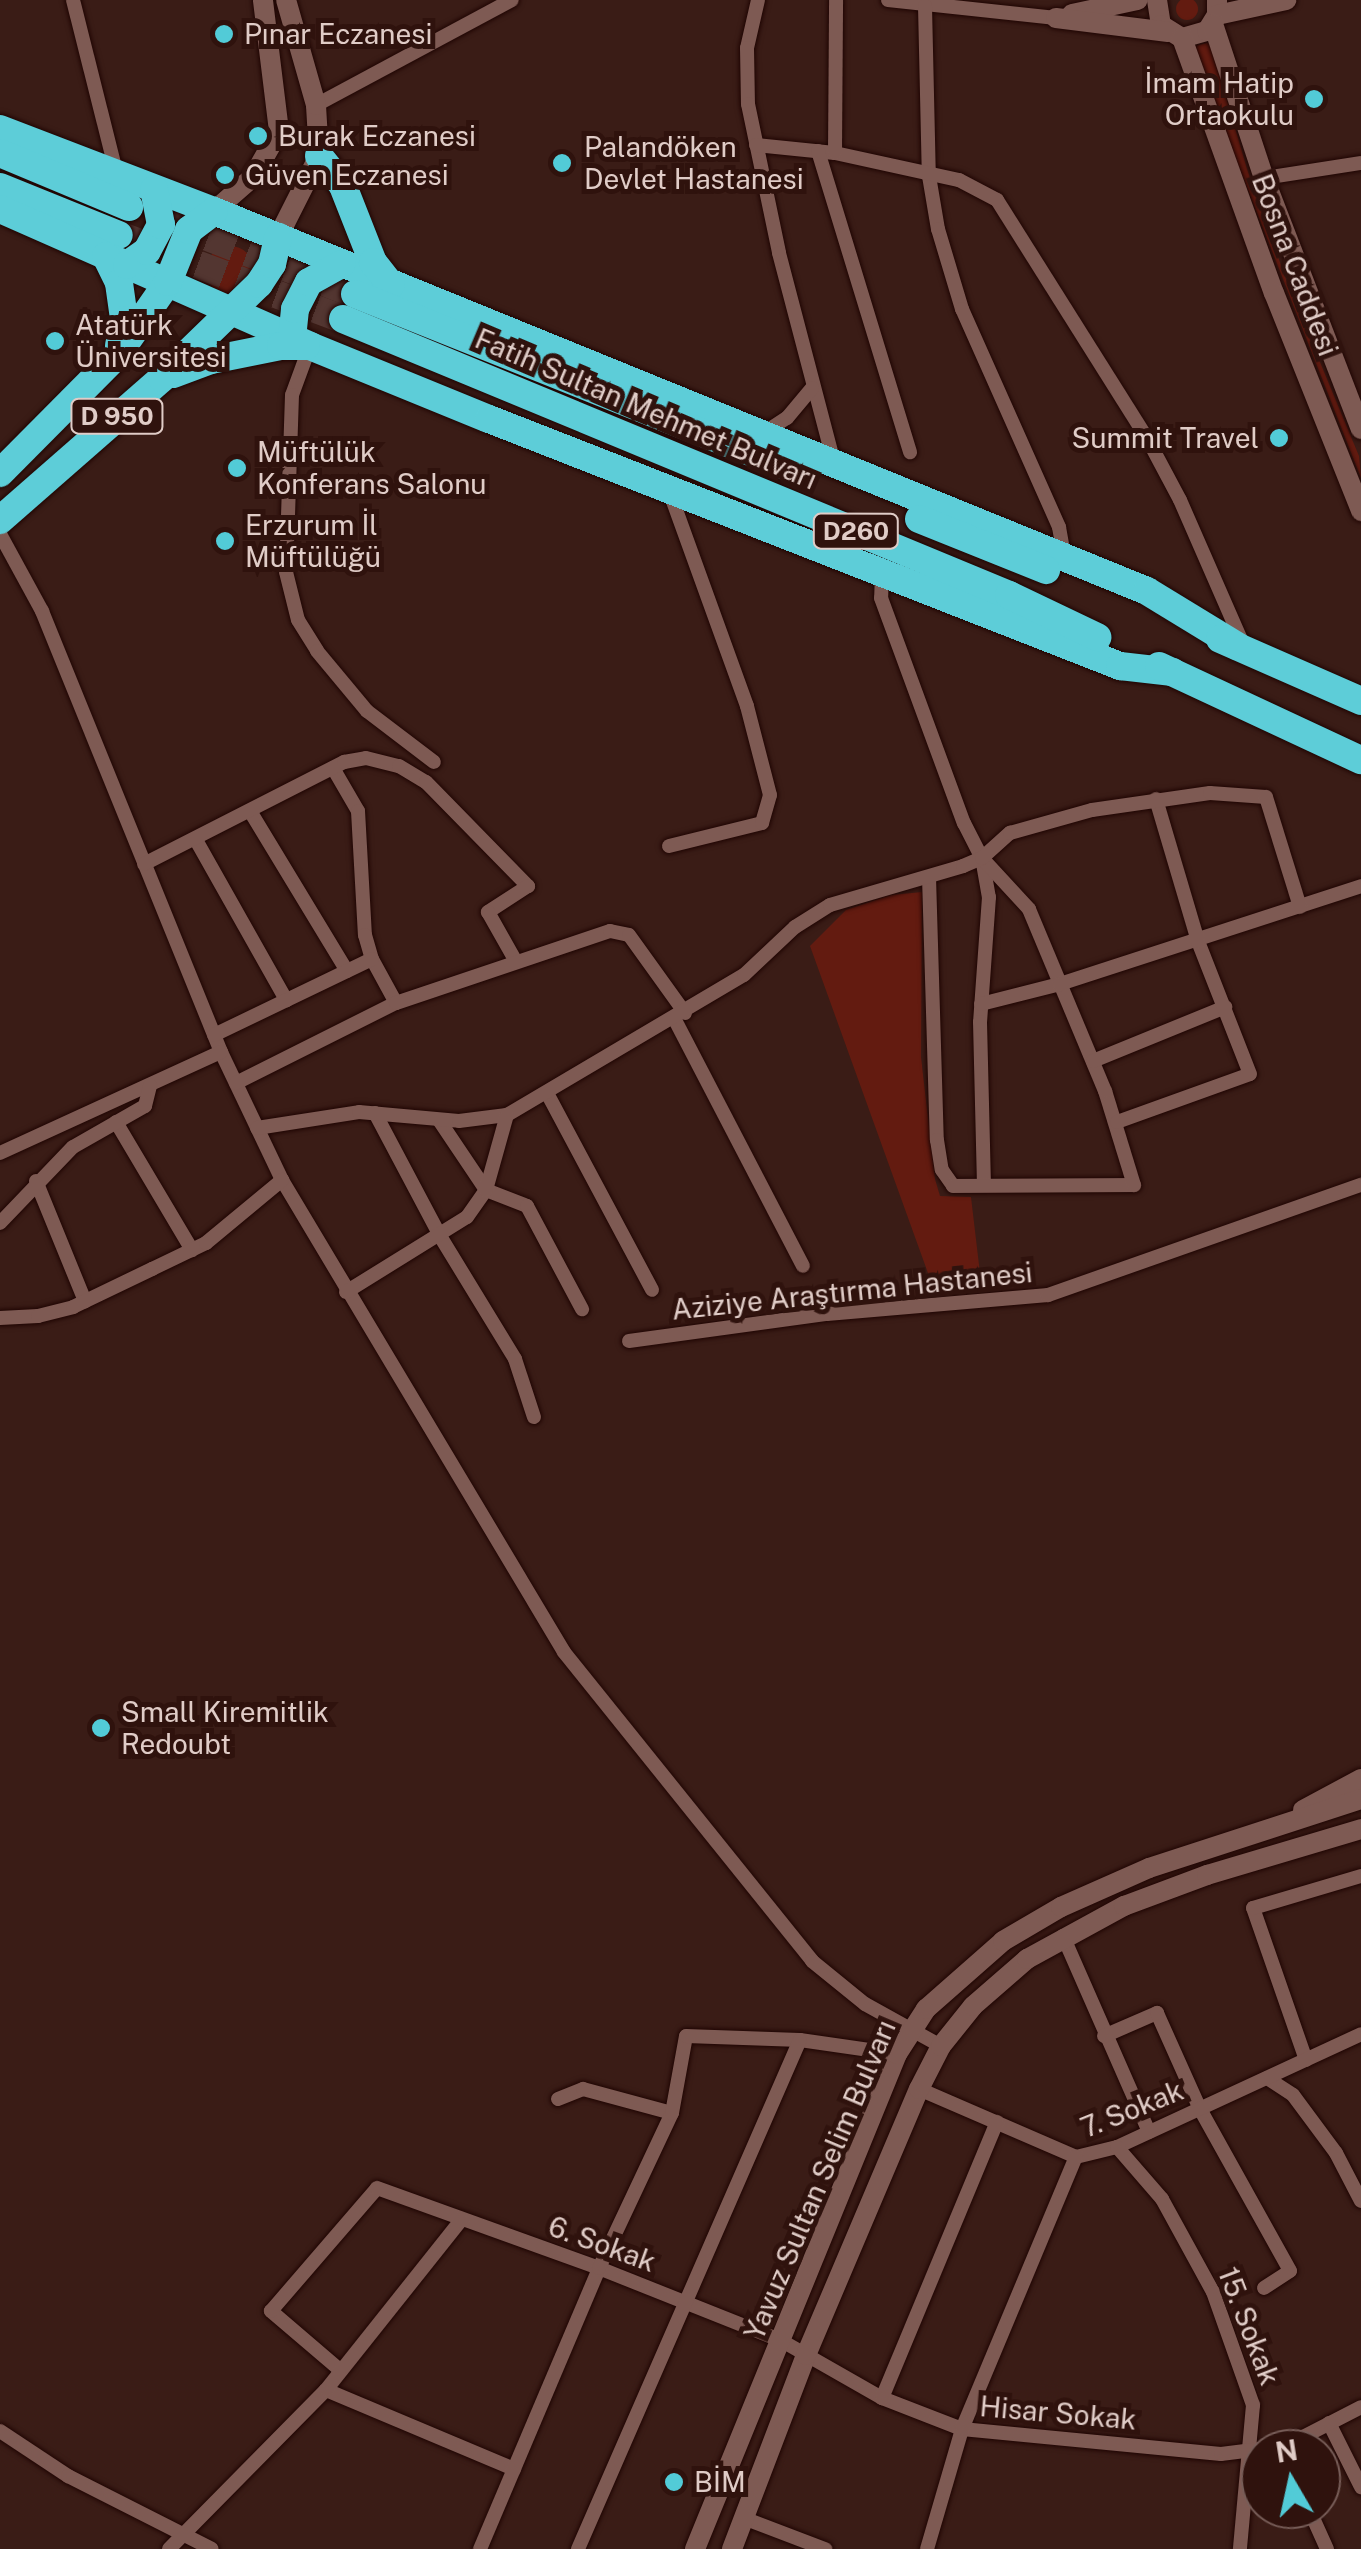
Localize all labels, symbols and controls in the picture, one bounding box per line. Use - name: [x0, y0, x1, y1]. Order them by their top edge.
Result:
- place label: Pınar Eczanesi: [244, 17, 432, 51]
- marker: Pınar Eczanesi: [213, 23, 235, 45]
- place label: İmam Hatip Ortaokulu: [1144, 66, 1294, 132]
- marker: İmam Hatip Ortaokulu: [1303, 88, 1325, 110]
- place label: Burak Eczanesi: [278, 119, 476, 153]
- marker: Burak Eczanesi: [247, 125, 269, 147]
- place label: Palandöken Devlet Hastanesi: [584, 130, 804, 196]
- marker: Palandöken Devlet Hastanesi: [549, 150, 575, 176]
- place label: Güven Eczanesi: [245, 158, 449, 192]
- marker: Güven Eczanesi: [214, 164, 236, 186]
- street label: Bosna Caddesi: [1245, 169, 1345, 361]
- place label: Atatürk Üniversitesi: [75, 308, 227, 374]
- street label: Fatih Sultan Mehmet Bulvarı: [470, 322, 822, 496]
- marker: Atatürk Üniversitesi: [44, 330, 66, 352]
- road number: D 950: [70, 396, 164, 436]
- place label: Summit Travel: [1071, 421, 1259, 455]
- marker: Summit Travel: [1268, 427, 1290, 449]
- place label: Müftülük Konferans Salonu: [257, 435, 487, 501]
- marker: Müftülük Konferans Salonu: [226, 457, 248, 479]
- place label: Erzurum İl Müftülüğü: [245, 508, 381, 574]
- road number: D260: [811, 511, 901, 551]
- marker: Erzurum İl Müftülüğü: [214, 530, 236, 552]
- street label: Aziziye Araştırma Hastanesi: [670, 1255, 1034, 1327]
- place label: Small Kiremitlik Redoubt: [121, 1695, 329, 1761]
- marker: Small Kiremitlik Redoubt: [90, 1717, 112, 1739]
- street label: Yavuz Sultan Selim Bulvarı: [737, 2015, 903, 2345]
- street label: 7. Sokak: [1076, 2073, 1188, 2145]
- street label: 6. Sokak: [544, 2209, 660, 2279]
- street label: 15. Sokak: [1211, 2262, 1287, 2390]
- street label: Hisar Sokak: [978, 2389, 1138, 2437]
- north arrow: [1241, 2429, 1341, 2529]
- text: N: [1273, 2433, 1300, 2469]
- place label: BİM: [694, 2465, 746, 2499]
- marker: BİM: [663, 2471, 685, 2493]

